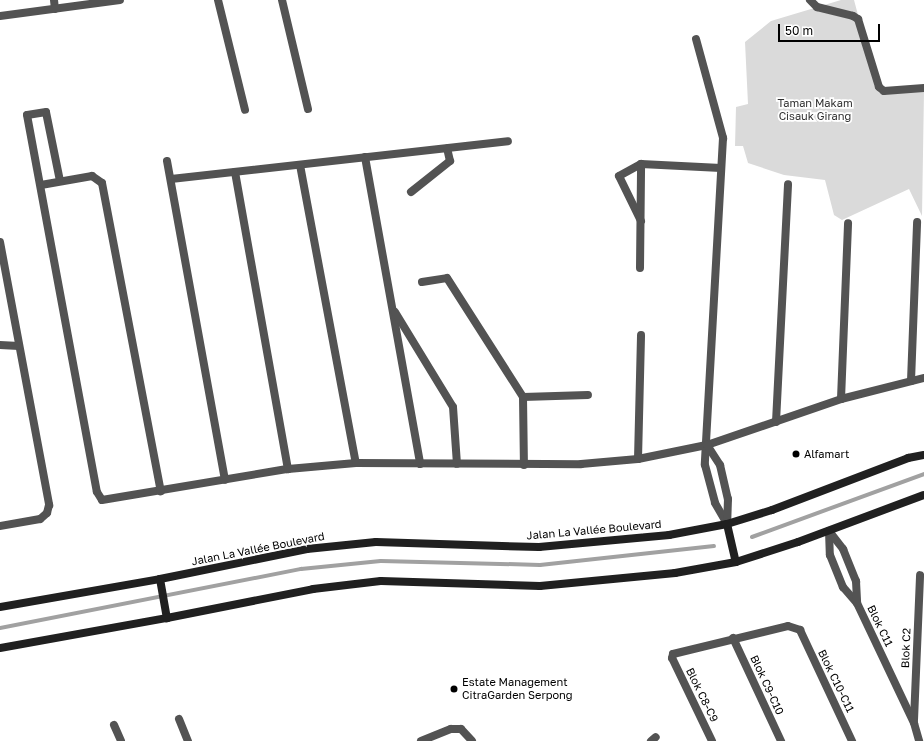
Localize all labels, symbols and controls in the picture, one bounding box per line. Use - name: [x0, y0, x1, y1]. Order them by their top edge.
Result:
- scale bar: [780, 16, 882, 42]
- text: 50 m: [785, 23, 813, 38]
- park label: Taman Makam Cisauk Girang: [777, 97, 853, 123]
- place label: Alfamart: [804, 447, 849, 461]
- marker: Alfamart: [791, 449, 801, 459]
- street label: Jalan La Vallée Boulevard: [526, 518, 662, 542]
- street label: Jalan La Vallée Boulevard: [190, 530, 326, 568]
- street label: Blok C11: [864, 603, 896, 649]
- street label: Blok C2: [899, 628, 913, 668]
- street label: Blok C10-C11: [815, 647, 857, 715]
- street label: Blok C9-C10: [747, 653, 787, 717]
- street label: Blok C8-C9: [683, 666, 721, 724]
- place label: Estate Management CitraGarden Serpong: [462, 676, 573, 702]
- marker: Estate Management CitraGarden Serpong: [449, 684, 459, 694]

